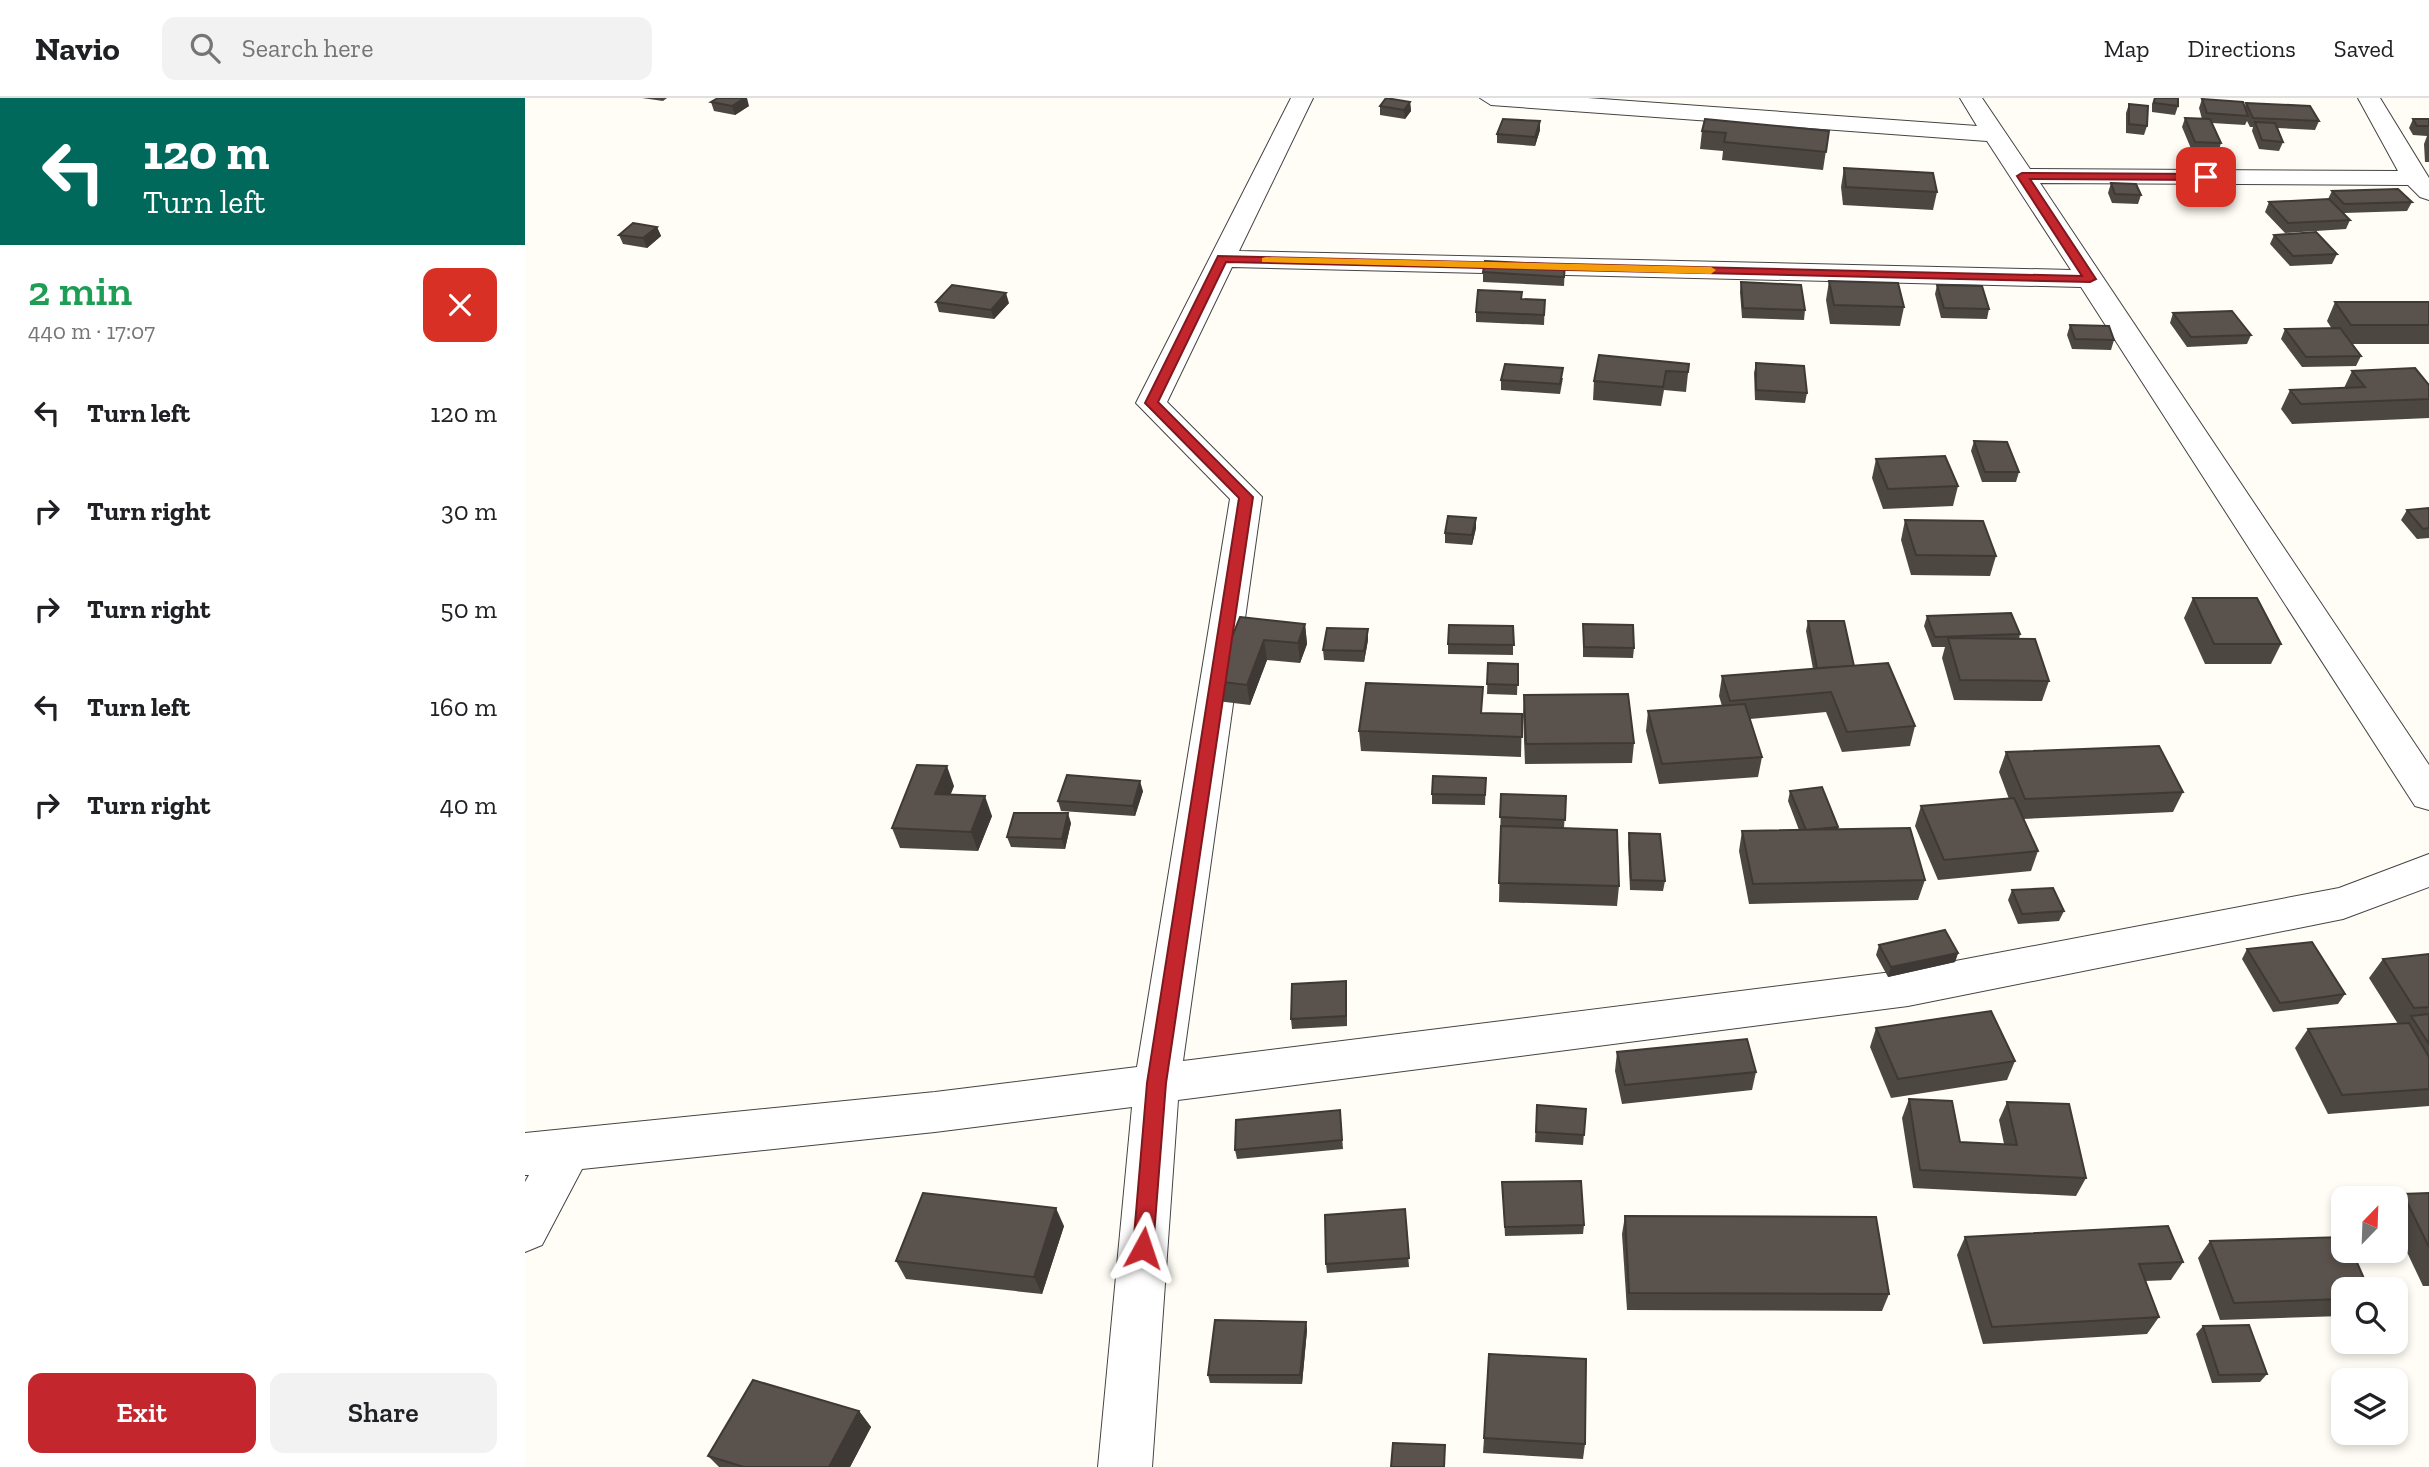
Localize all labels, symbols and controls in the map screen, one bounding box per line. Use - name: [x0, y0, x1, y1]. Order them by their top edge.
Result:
- search box: [162, 17, 652, 80]
- text: Navio: [35, 29, 120, 68]
- icon: search: [186, 29, 224, 67]
- text: Search here: [242, 32, 374, 64]
- text: Map: [2104, 34, 2150, 63]
- text: Directions: [2188, 34, 2296, 63]
- text: Saved: [2334, 34, 2394, 63]
- text: 120 m: [143, 123, 269, 182]
- icon: left: [28, 126, 119, 217]
- pin: [2176, 147, 2236, 207]
- icon: arrive: [2187, 158, 2225, 196]
- text: Turn left: [143, 183, 265, 221]
- text: 2 min: [28, 265, 132, 316]
- button: close: [423, 268, 497, 342]
- text: 440 m · 17:07: [28, 317, 155, 345]
- icon: left: [28, 394, 66, 432]
- text: Turn left: [87, 397, 190, 429]
- text: 120 m: [430, 397, 497, 429]
- icon: right: [28, 492, 66, 530]
- text: Turn right: [87, 495, 210, 527]
- text: 30 m: [441, 495, 497, 527]
- icon: right: [28, 590, 66, 628]
- text: Turn right: [87, 593, 210, 625]
- text: 50 m: [440, 593, 497, 625]
- icon: left: [28, 688, 66, 726]
- text: Turn left: [87, 691, 190, 723]
- text: 160 m: [430, 691, 497, 723]
- icon: right: [28, 786, 66, 824]
- text: Turn right: [87, 789, 210, 821]
- text: 40 m: [440, 789, 497, 821]
- north arrow: [2331, 1186, 2408, 1264]
- map controls: [2331, 1186, 2408, 1445]
- position arrow: [1106, 1211, 1180, 1285]
- button: search: [2331, 1277, 2408, 1354]
- button: layers: [2331, 1368, 2408, 1445]
- button: Exit: [28, 1373, 256, 1453]
- button: Share: [270, 1373, 497, 1453]

